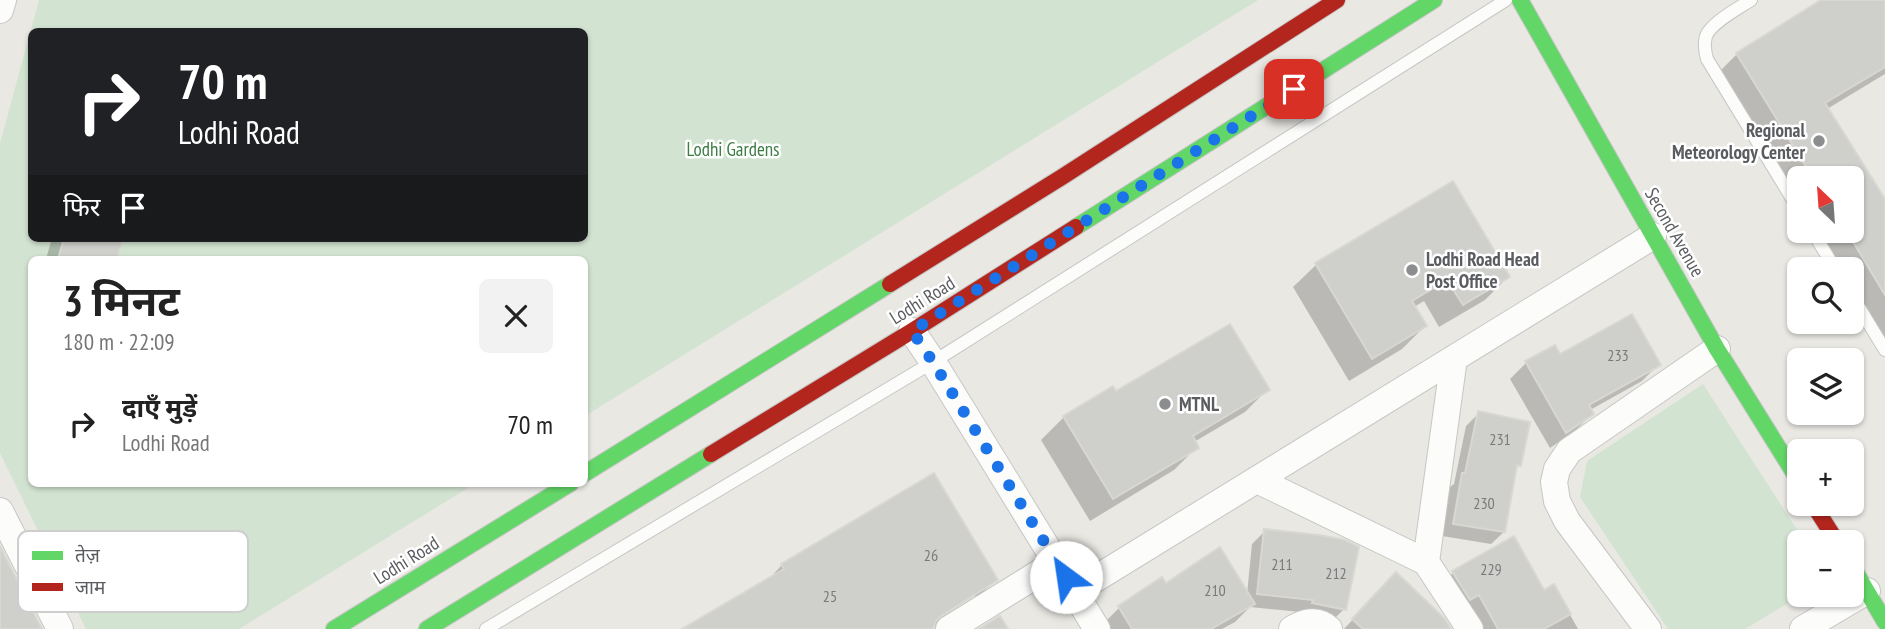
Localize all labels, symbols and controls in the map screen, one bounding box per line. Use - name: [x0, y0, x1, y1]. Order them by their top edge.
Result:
- text: 70 m: [178, 49, 267, 113]
- icon: right: [63, 56, 154, 147]
- pin: [1264, 59, 1324, 119]
- icon: arrive: [1275, 70, 1313, 108]
- text: Lodhi Road: [178, 111, 300, 153]
- place label: Regional Meteorology Center: [1672, 118, 1805, 164]
- marker: Regional Meteorology Center: [1811, 133, 1827, 149]
- park label: Lodhi Gardens: [687, 137, 780, 161]
- north arrow: [1787, 166, 1864, 243]
- map controls: [1787, 166, 1864, 607]
- street label: Second Avenue: [1640, 183, 1710, 281]
- icon: arrive: [114, 189, 152, 227]
- text: फिर: [63, 190, 100, 223]
- place label: Lodhi Road Head Post Office: [1426, 247, 1539, 293]
- button: search: [1787, 257, 1864, 334]
- marker: Lodhi Road Head Post Office: [1404, 262, 1420, 278]
- street label: Lodhi Road: [885, 271, 959, 329]
- text: 3 मिनट: [63, 273, 180, 328]
- button: close: [479, 279, 553, 353]
- text: 180 m · 22:09: [63, 327, 175, 356]
- house number: 233: [1607, 345, 1629, 365]
- button: layers: [1787, 348, 1864, 425]
- text: दाएँ मुड़ें: [122, 391, 197, 424]
- place label: MTNL: [1179, 392, 1219, 416]
- marker: MTNL: [1157, 396, 1173, 412]
- icon: right: [63, 405, 101, 443]
- text: 70 m: [507, 408, 553, 441]
- text: Lodhi Road: [122, 428, 210, 457]
- house number: 231: [1489, 429, 1511, 449]
- button: +: [1787, 439, 1864, 516]
- house number: 230: [1473, 493, 1495, 513]
- button: −: [1787, 530, 1864, 607]
- legend: [18, 531, 248, 612]
- street label: Lodhi Road: [369, 531, 443, 589]
- position arrow: [1029, 540, 1103, 614]
- text: तेज़: [75, 543, 101, 567]
- house number: 26: [924, 545, 938, 565]
- house number: 211: [1271, 554, 1293, 574]
- house number: 229: [1480, 559, 1502, 579]
- house number: 212: [1325, 563, 1347, 583]
- text: जाम: [75, 575, 106, 599]
- house number: 210: [1204, 580, 1226, 600]
- house number: 25: [823, 586, 837, 606]

